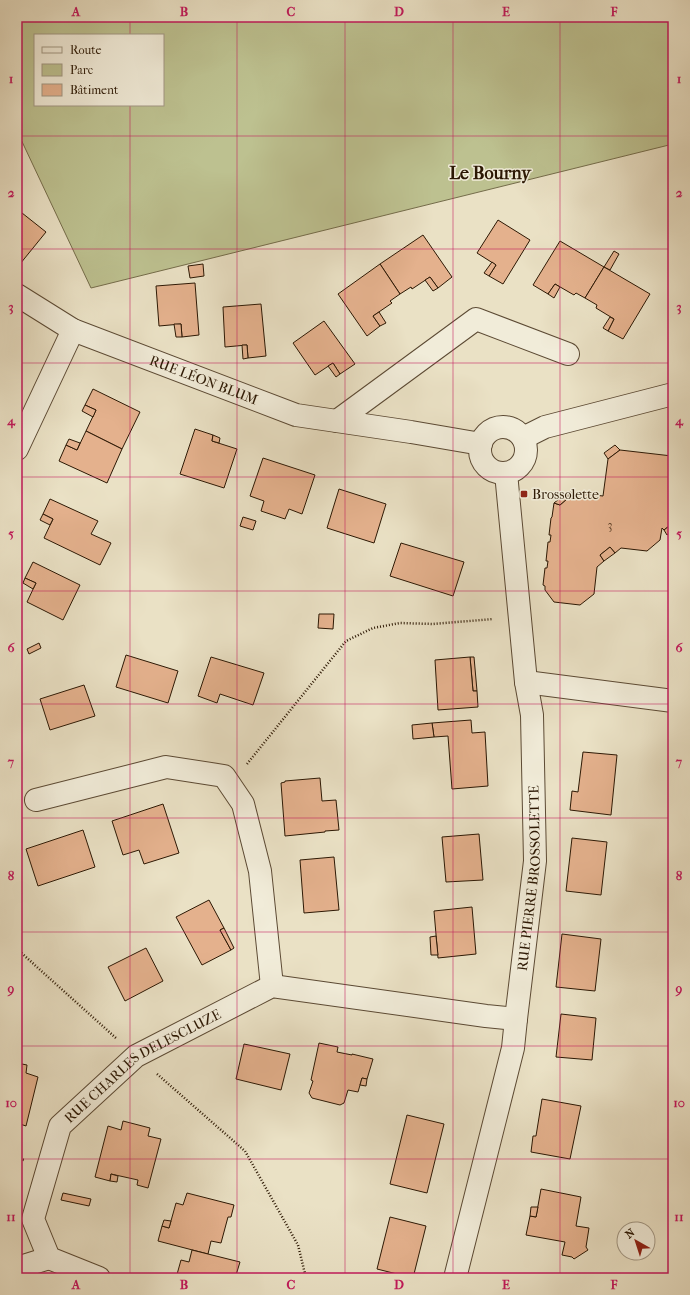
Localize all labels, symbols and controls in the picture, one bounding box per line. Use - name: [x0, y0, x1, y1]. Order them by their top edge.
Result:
- text: A: [71, 4, 81, 19]
- text: B: [180, 4, 189, 19]
- text: C: [287, 4, 296, 19]
- text: D: [394, 4, 404, 19]
- text: E: [502, 4, 510, 19]
- text: F: [610, 4, 618, 19]
- legend: [34, 34, 164, 106]
- text: Route: [70, 43, 102, 57]
- text: Parc: [70, 63, 93, 77]
- text: 1: [9, 71, 14, 86]
- text: 1: [677, 71, 682, 86]
- text: Bâtiment: [70, 83, 119, 97]
- district label: Le Bourny: [449, 163, 532, 184]
- text: 2: [8, 185, 15, 200]
- text: 2: [676, 185, 683, 200]
- text: 3: [8, 299, 14, 315]
- text: 3: [676, 299, 682, 315]
- street label: RUE LÉON BLUM: [147, 352, 261, 408]
- text: 4: [6, 413, 16, 429]
- text: 4: [674, 413, 684, 429]
- place label: Brossolette: [532, 486, 599, 503]
- marker: Brossolette: [519, 489, 529, 499]
- house number: 3: [608, 518, 613, 532]
- text: 5: [8, 526, 14, 541]
- text: 5: [676, 526, 682, 541]
- text: 6: [7, 640, 15, 655]
- text: 6: [675, 640, 683, 655]
- text: 7: [7, 754, 15, 769]
- text: 7: [675, 754, 683, 769]
- street label: RUE PIERRE BROSSOLETTE: [513, 785, 544, 972]
- text: 8: [8, 868, 15, 883]
- text: 8: [676, 868, 683, 883]
- text: 9: [7, 981, 15, 997]
- text: 9: [675, 981, 683, 997]
- street label: RUE CHARLES DELESCLUZE: [61, 1005, 224, 1126]
- text: 10: [5, 1095, 17, 1110]
- text: 10: [673, 1095, 685, 1110]
- text: 11: [6, 1209, 16, 1224]
- text: 11: [674, 1209, 684, 1224]
- north arrow: [616, 1221, 656, 1261]
- text: N: [623, 1226, 638, 1241]
- text: A: [71, 1277, 81, 1292]
- text: B: [180, 1277, 189, 1292]
- text: C: [287, 1277, 296, 1292]
- text: D: [394, 1277, 404, 1292]
- text: E: [502, 1277, 510, 1292]
- text: F: [610, 1277, 618, 1292]

